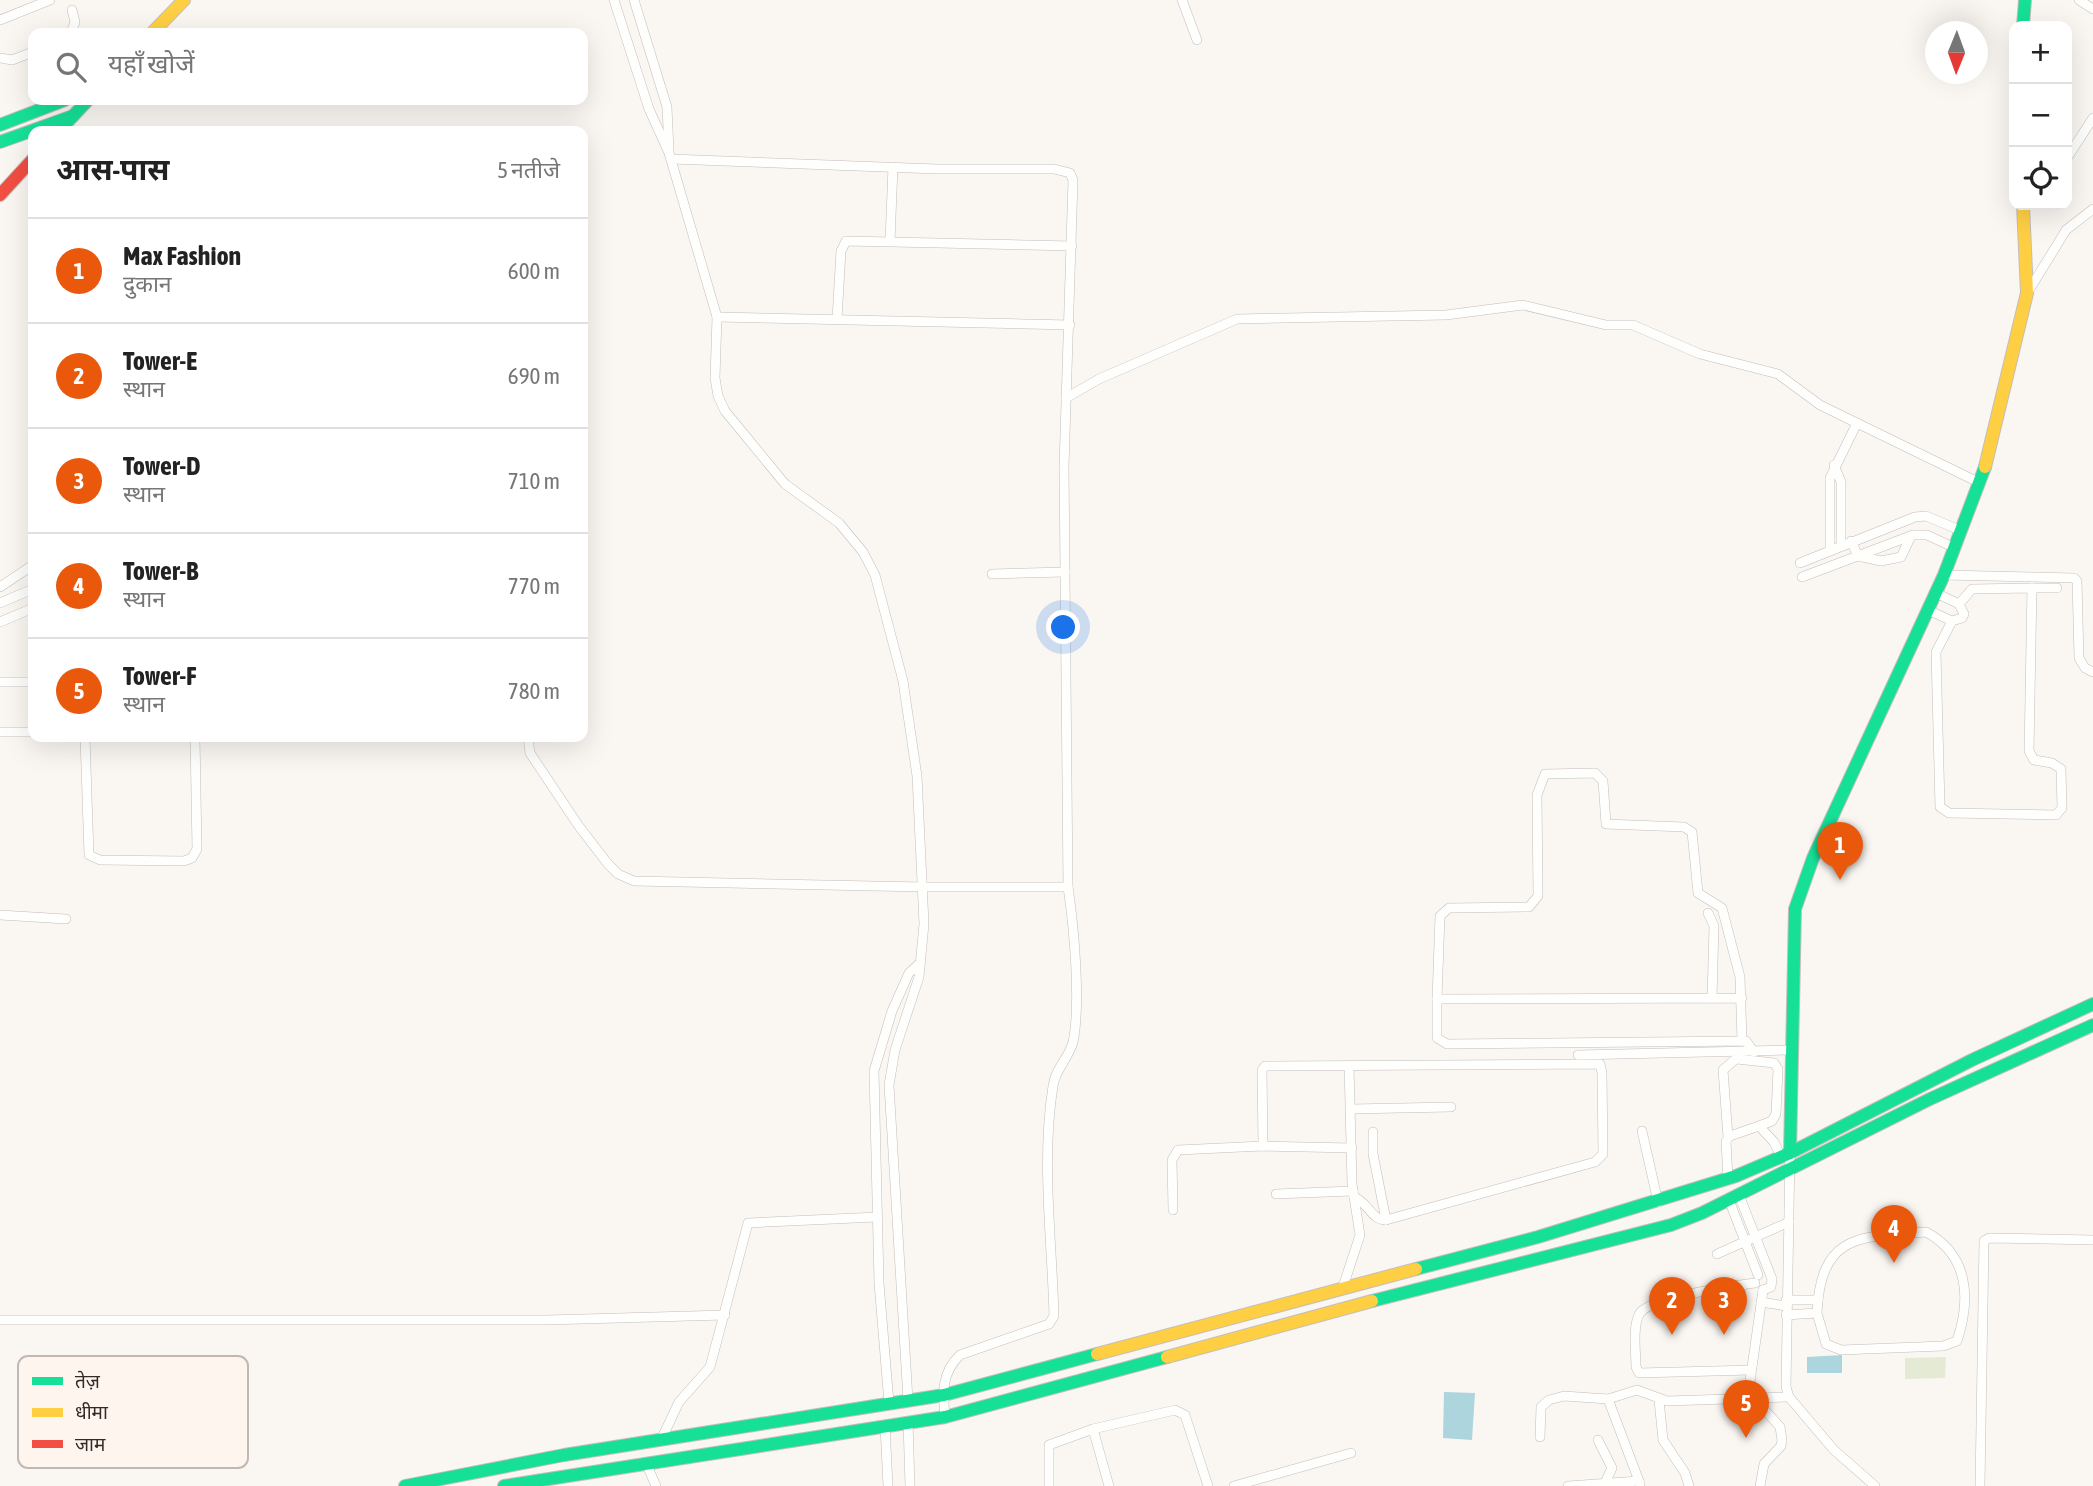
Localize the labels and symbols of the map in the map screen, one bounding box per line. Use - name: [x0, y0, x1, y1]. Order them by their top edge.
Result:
- north arrow: [1925, 21, 1988, 84]
- your location: [1046, 610, 1080, 644]
- pin: 1: [1817, 822, 1863, 880]
- pin: 4: [1871, 1205, 1917, 1263]
- pin: 2: [1649, 1277, 1695, 1335]
- pin: 3: [1701, 1277, 1747, 1335]
- legend: [18, 1356, 248, 1468]
- text: तेज़: [75, 1370, 101, 1392]
- pin: 5: [1723, 1380, 1769, 1438]
- text: धीमा: [75, 1401, 109, 1423]
- text: जाम: [75, 1433, 106, 1455]

